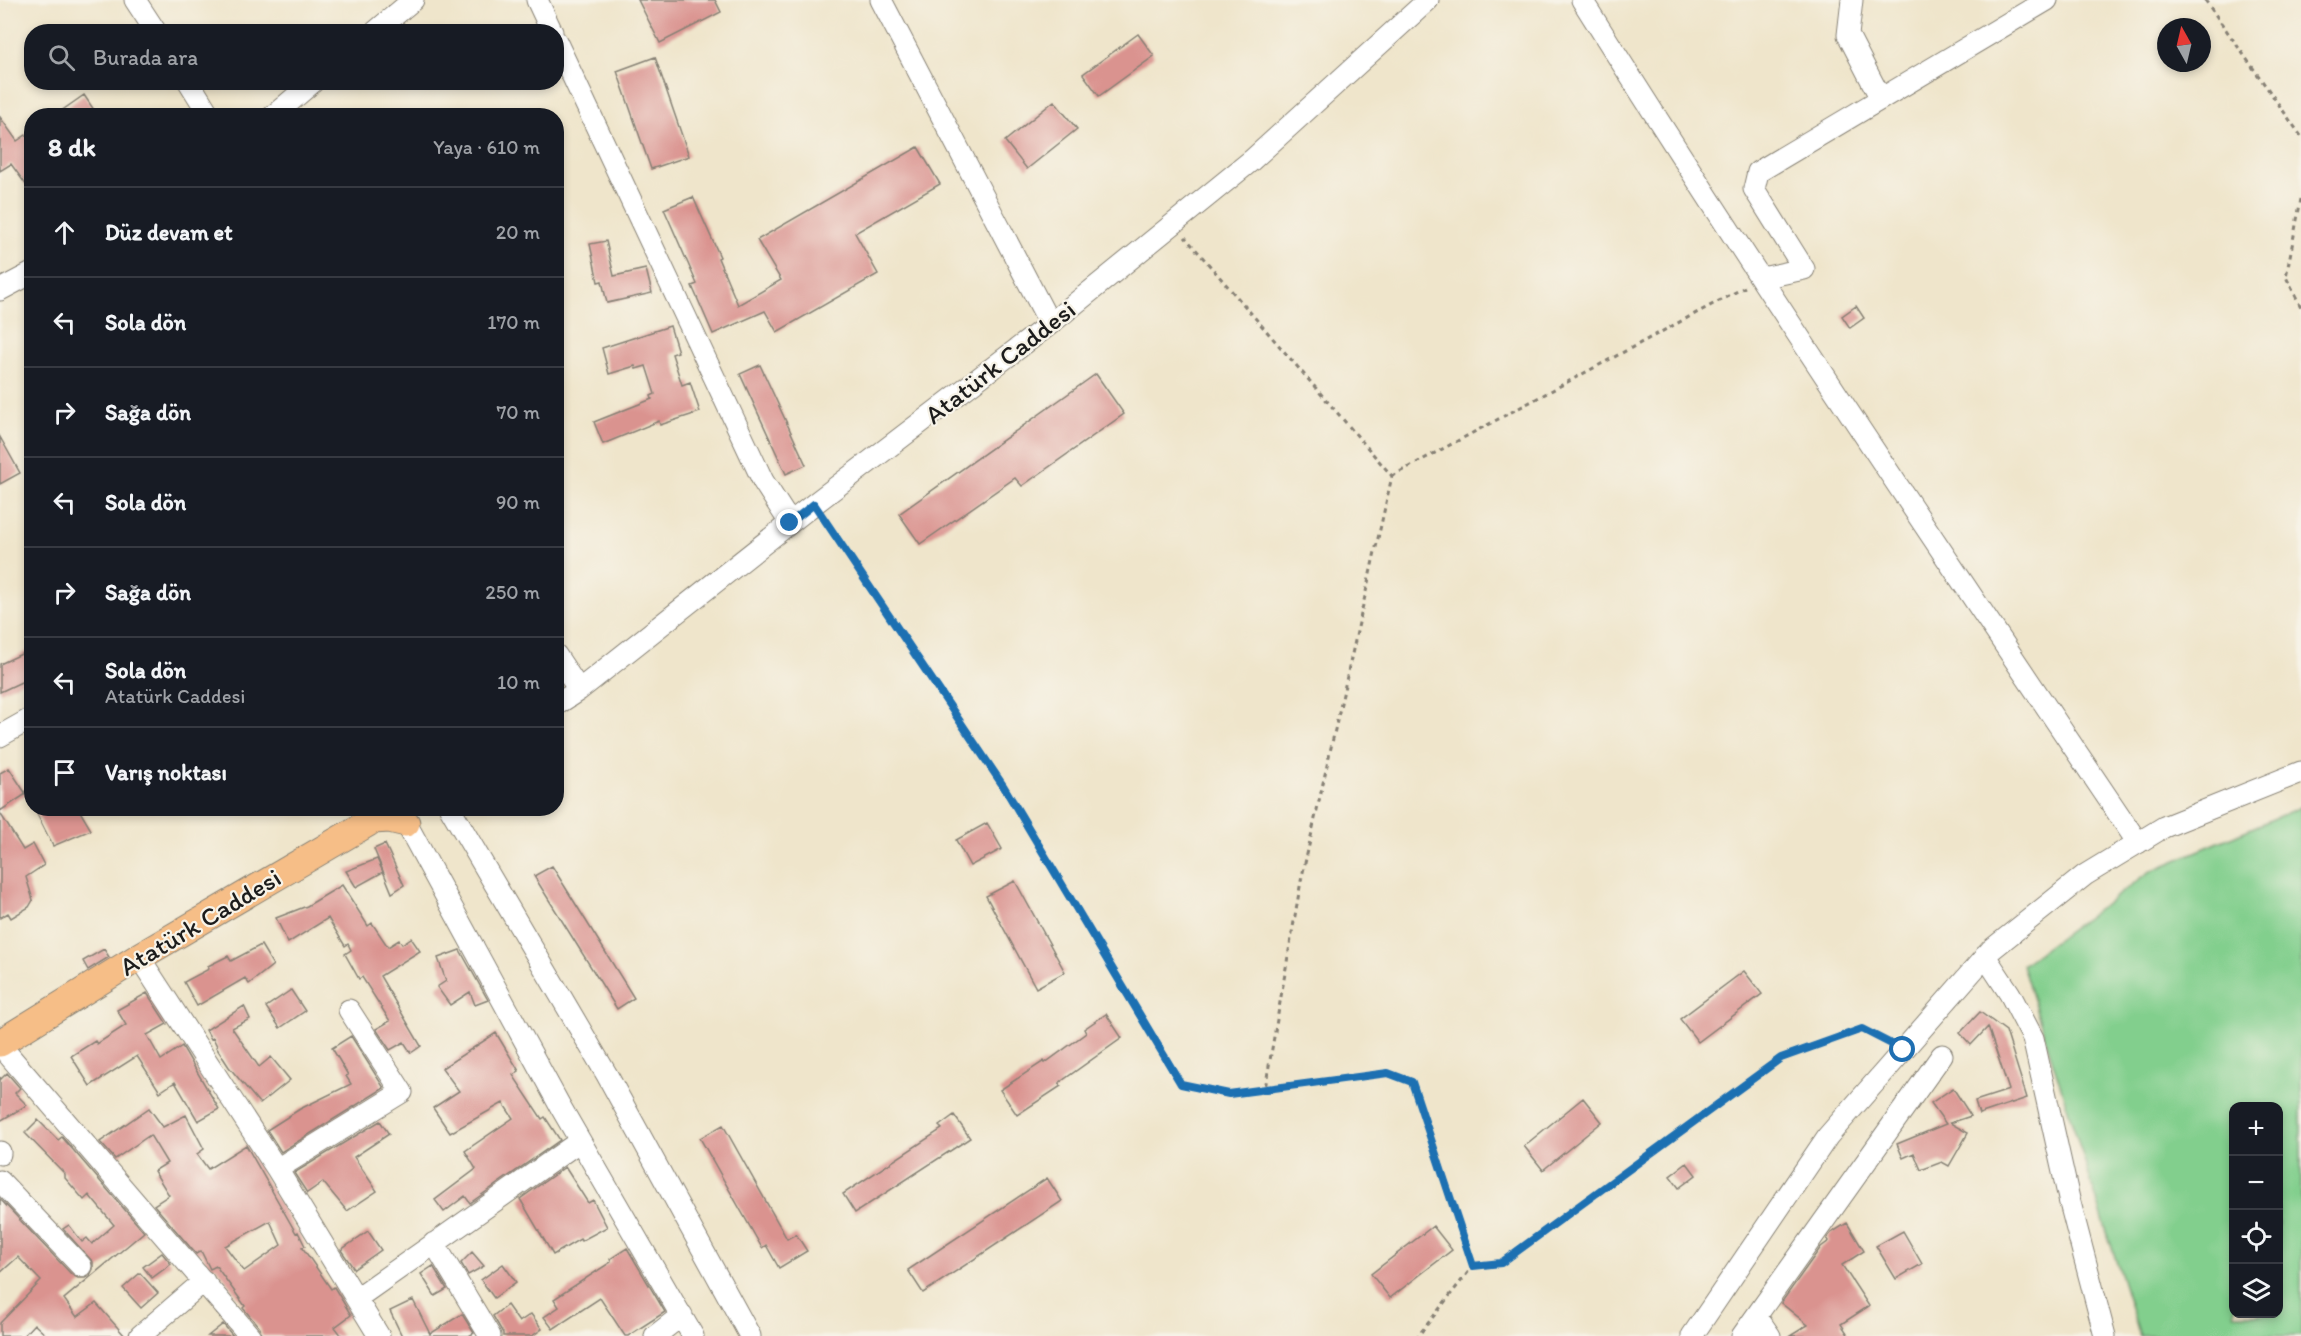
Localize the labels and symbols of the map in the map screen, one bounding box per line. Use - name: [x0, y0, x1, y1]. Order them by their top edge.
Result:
- north arrow: [2157, 18, 2211, 72]
- street label: Atatürk Caddesi: [918, 293, 1082, 431]
- route end: [776, 509, 802, 535]
- street label: Atatürk Caddesi: [114, 861, 286, 983]
- route start: [1889, 1036, 1915, 1062]

